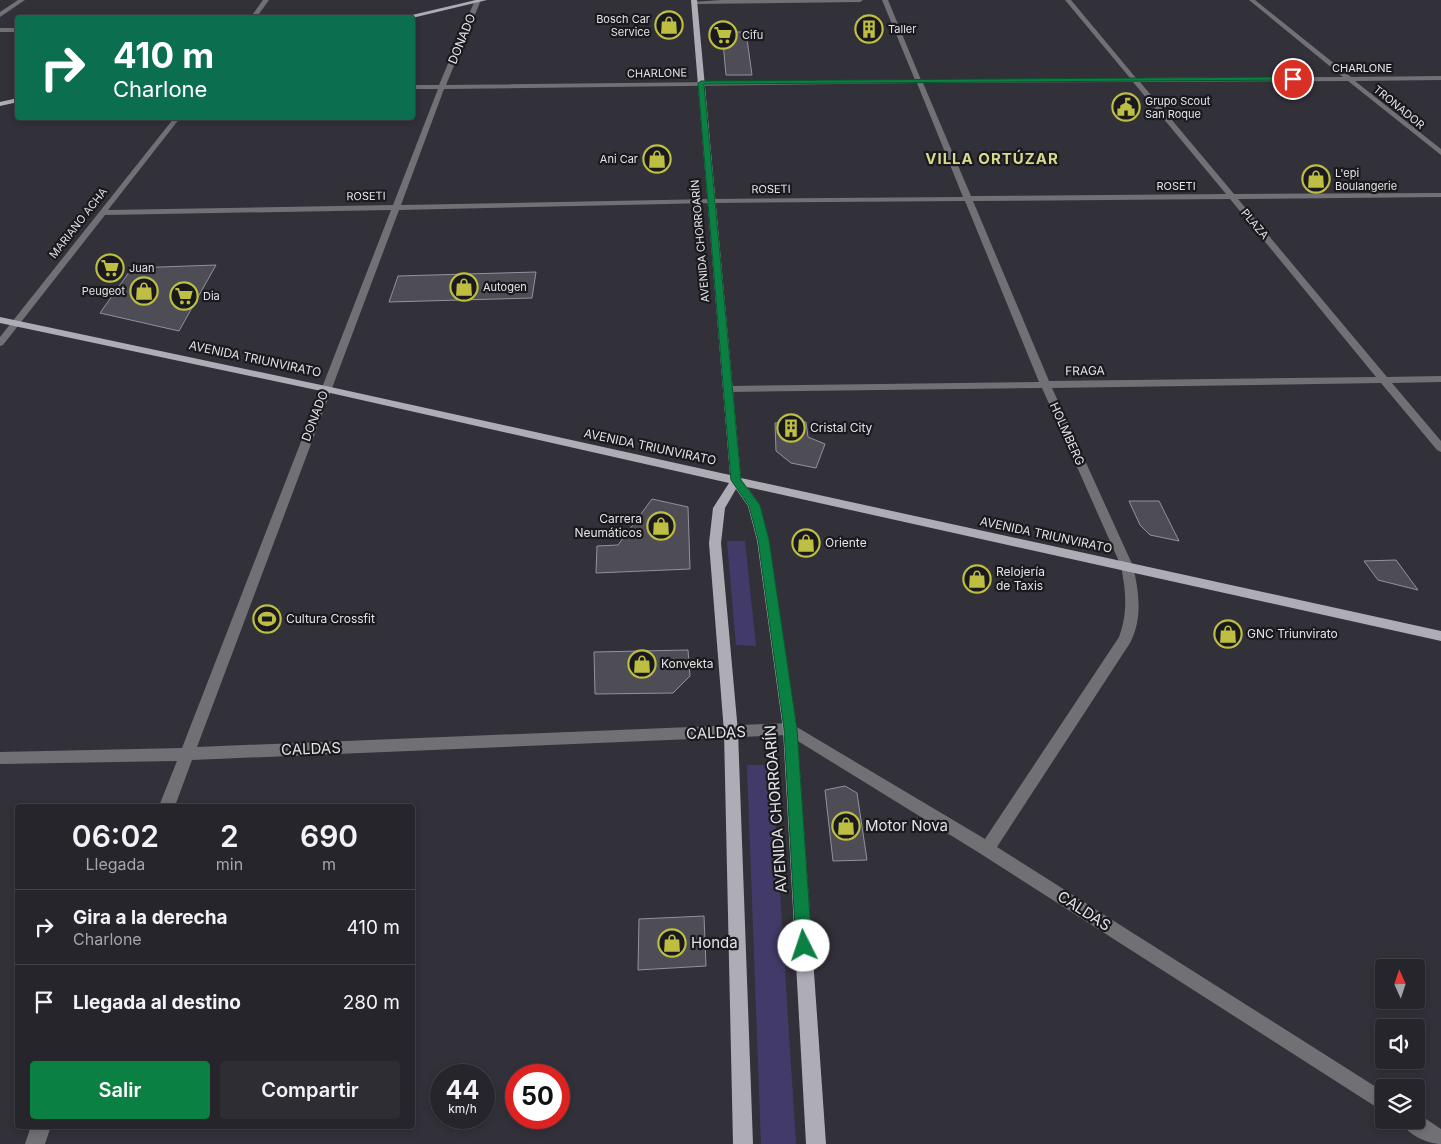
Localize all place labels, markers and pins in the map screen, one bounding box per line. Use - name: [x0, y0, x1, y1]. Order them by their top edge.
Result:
- shop icon: Bosch Car Service: [654, 10, 684, 40]
- place label: Bosch Car Service: [596, 12, 650, 39]
- building icon: Taller: [854, 14, 884, 44]
- supermarket icon: Cifu: [708, 20, 738, 50]
- place label: Taller: [888, 22, 916, 36]
- place label: Cifu: [742, 28, 763, 42]
- pin: [1272, 58, 1314, 100]
- public building icon: Grupo Scout San Roque: [1111, 92, 1141, 122]
- place label: Grupo Scout San Roque: [1145, 94, 1211, 121]
- shop icon: Ani Car: [642, 144, 672, 174]
- place label: Ani Car: [600, 152, 638, 166]
- shop icon: L'epi Boulangerie: [1301, 164, 1331, 194]
- place label: L'epi Boulangerie: [1335, 166, 1397, 193]
- supermarket icon: Juan: [95, 253, 125, 283]
- place label: Juan: [129, 261, 154, 275]
- shop icon: Autogen: [449, 272, 479, 302]
- shop icon: Peugeot: [129, 276, 159, 306]
- place label: Autogen: [483, 280, 527, 294]
- supermarket icon: Dia: [169, 281, 199, 311]
- place label: Peugeot: [82, 284, 125, 298]
- place label: Dia: [203, 289, 220, 303]
- building icon: Cristal City: [776, 413, 806, 443]
- place label: Cristal City: [810, 420, 873, 435]
- place label: Carrera Neumáticos: [574, 511, 642, 540]
- shop icon: Carrera Neumáticos: [646, 511, 676, 541]
- shop icon: Oriente: [791, 528, 821, 558]
- place label: Oriente: [825, 535, 867, 550]
- shop icon: Relojería de Taxis: [962, 564, 992, 594]
- place label: Relojería de Taxis: [996, 564, 1045, 593]
- sports icon: Cultura Crossfit: [252, 604, 282, 634]
- place label: Cultura Crossfit: [286, 611, 375, 626]
- shop icon: GNC Triunvirato: [1213, 619, 1243, 649]
- place label: GNC Triunvirato: [1247, 626, 1338, 641]
- shop icon: Konvekta: [627, 649, 657, 679]
- place label: Konvekta: [661, 656, 714, 671]
- shop icon: Motor Nova: [831, 811, 861, 841]
- place label: Motor Nova: [865, 816, 948, 835]
- shop icon: Honda: [657, 928, 687, 958]
- place label: Honda: [691, 933, 738, 952]

